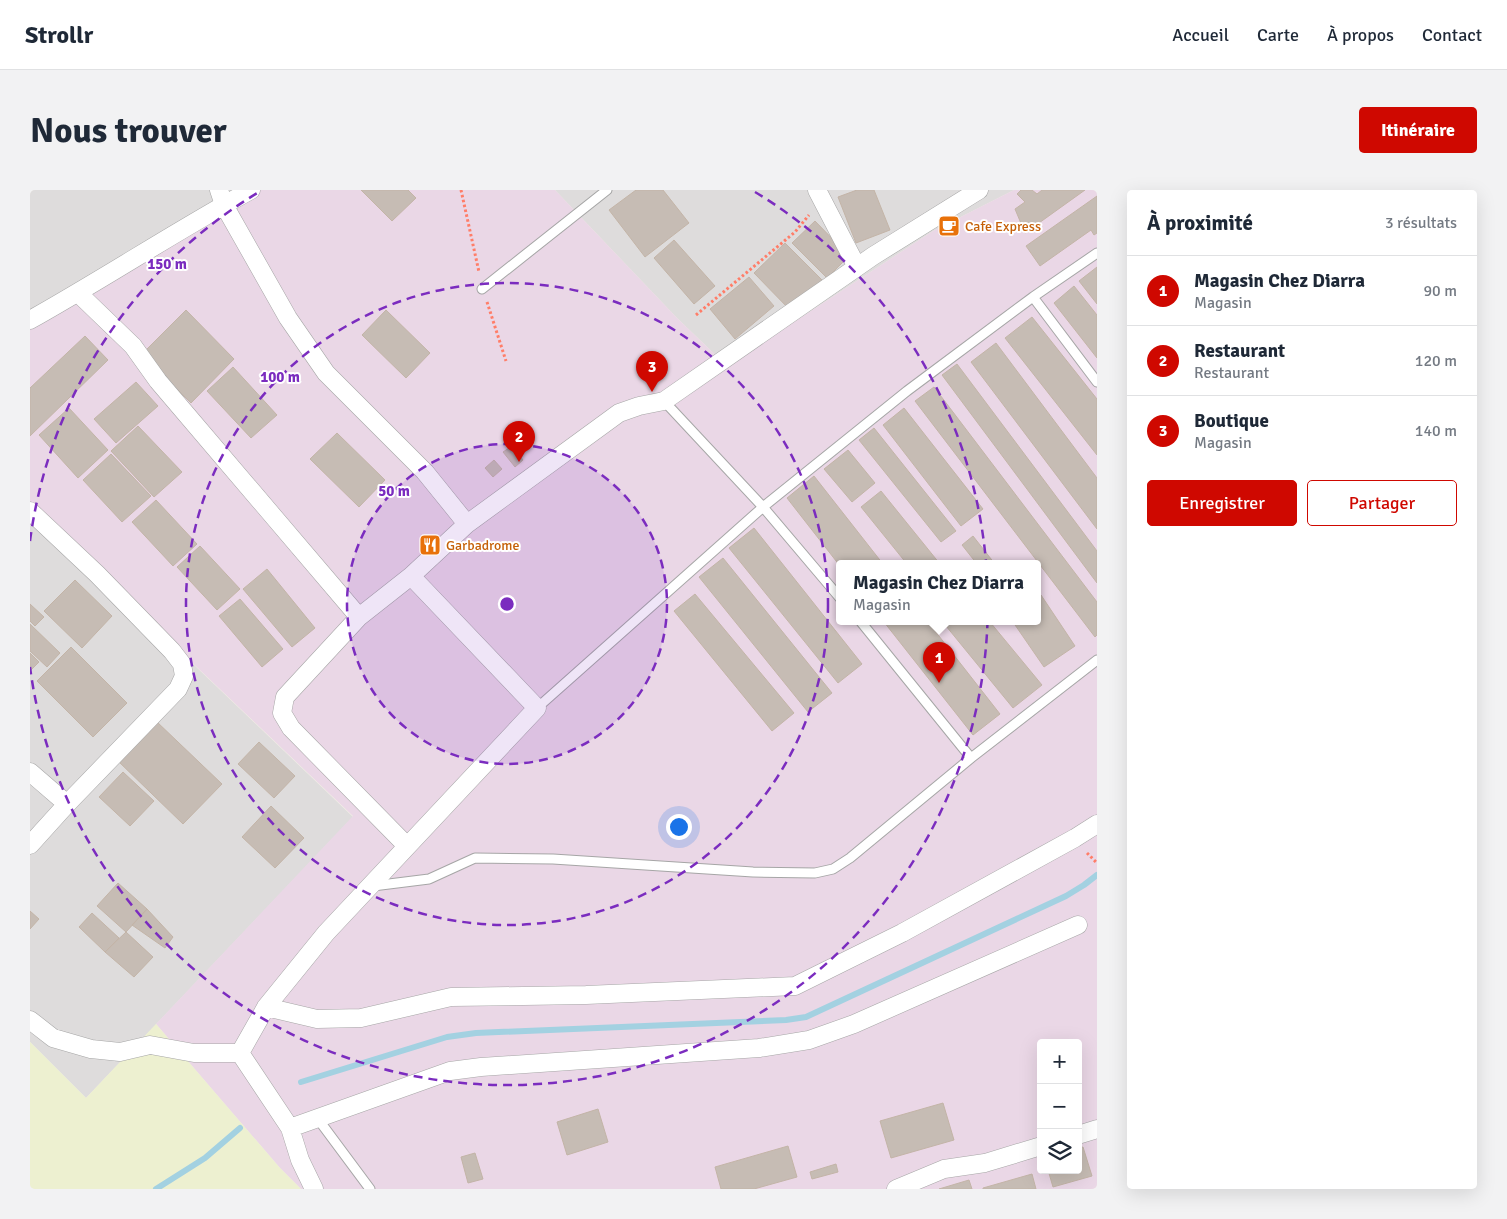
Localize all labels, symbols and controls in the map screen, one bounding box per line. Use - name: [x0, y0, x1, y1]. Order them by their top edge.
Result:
- text: Strollr: [25, 20, 93, 50]
- text: Accueil: [1172, 24, 1229, 46]
- text: Carte: [1257, 24, 1299, 46]
- text: À propos: [1327, 24, 1394, 46]
- text: Contact: [1422, 24, 1482, 46]
- button: Itinéraire: [1359, 107, 1477, 153]
- text: Nous trouver: [30, 109, 227, 152]
- text: À proximité: [1147, 210, 1253, 236]
- text: 3 résultats: [1385, 213, 1457, 233]
- cafe icon: Cafe Express: [937, 214, 961, 238]
- place label: Cafe Express: [965, 218, 1041, 235]
- text: 150 m: [147, 255, 187, 273]
- text: Magasin Chez Diarra: [1194, 269, 1365, 293]
- text: 1: [1159, 281, 1167, 301]
- text: 90 m: [1423, 281, 1457, 301]
- text: Magasin: [1194, 293, 1252, 313]
- text: Restaurant: [1194, 339, 1285, 363]
- pin: 3: [636, 351, 668, 392]
- text: 2: [1159, 351, 1167, 371]
- text: 120 m: [1415, 351, 1457, 371]
- text: Restaurant: [1194, 363, 1269, 383]
- text: 100 m: [260, 368, 300, 386]
- text: Boutique: [1194, 409, 1269, 433]
- pin: 2: [503, 421, 535, 462]
- text: 3: [1159, 421, 1167, 441]
- text: 140 m: [1415, 421, 1457, 441]
- text: Magasin: [1194, 433, 1252, 453]
- button: Enregistrer: [1147, 480, 1297, 526]
- button: Partager: [1307, 480, 1457, 526]
- text: 50 m: [378, 482, 410, 500]
- restaurant icon: Garbadrome: [418, 533, 442, 557]
- place label: Garbadrome: [446, 537, 519, 554]
- popup: [836, 560, 1041, 625]
- text: Magasin Chez Diarra: [853, 571, 1024, 595]
- centre of rings: [498, 595, 516, 613]
- text: Magasin: [853, 595, 911, 615]
- pin: 1: [923, 642, 955, 683]
- your location: [666, 814, 692, 840]
- map controls: [1037, 1039, 1082, 1174]
- button: +: [1037, 1039, 1082, 1084]
- button: −: [1037, 1084, 1082, 1129]
- button: layers: [1037, 1129, 1082, 1174]

